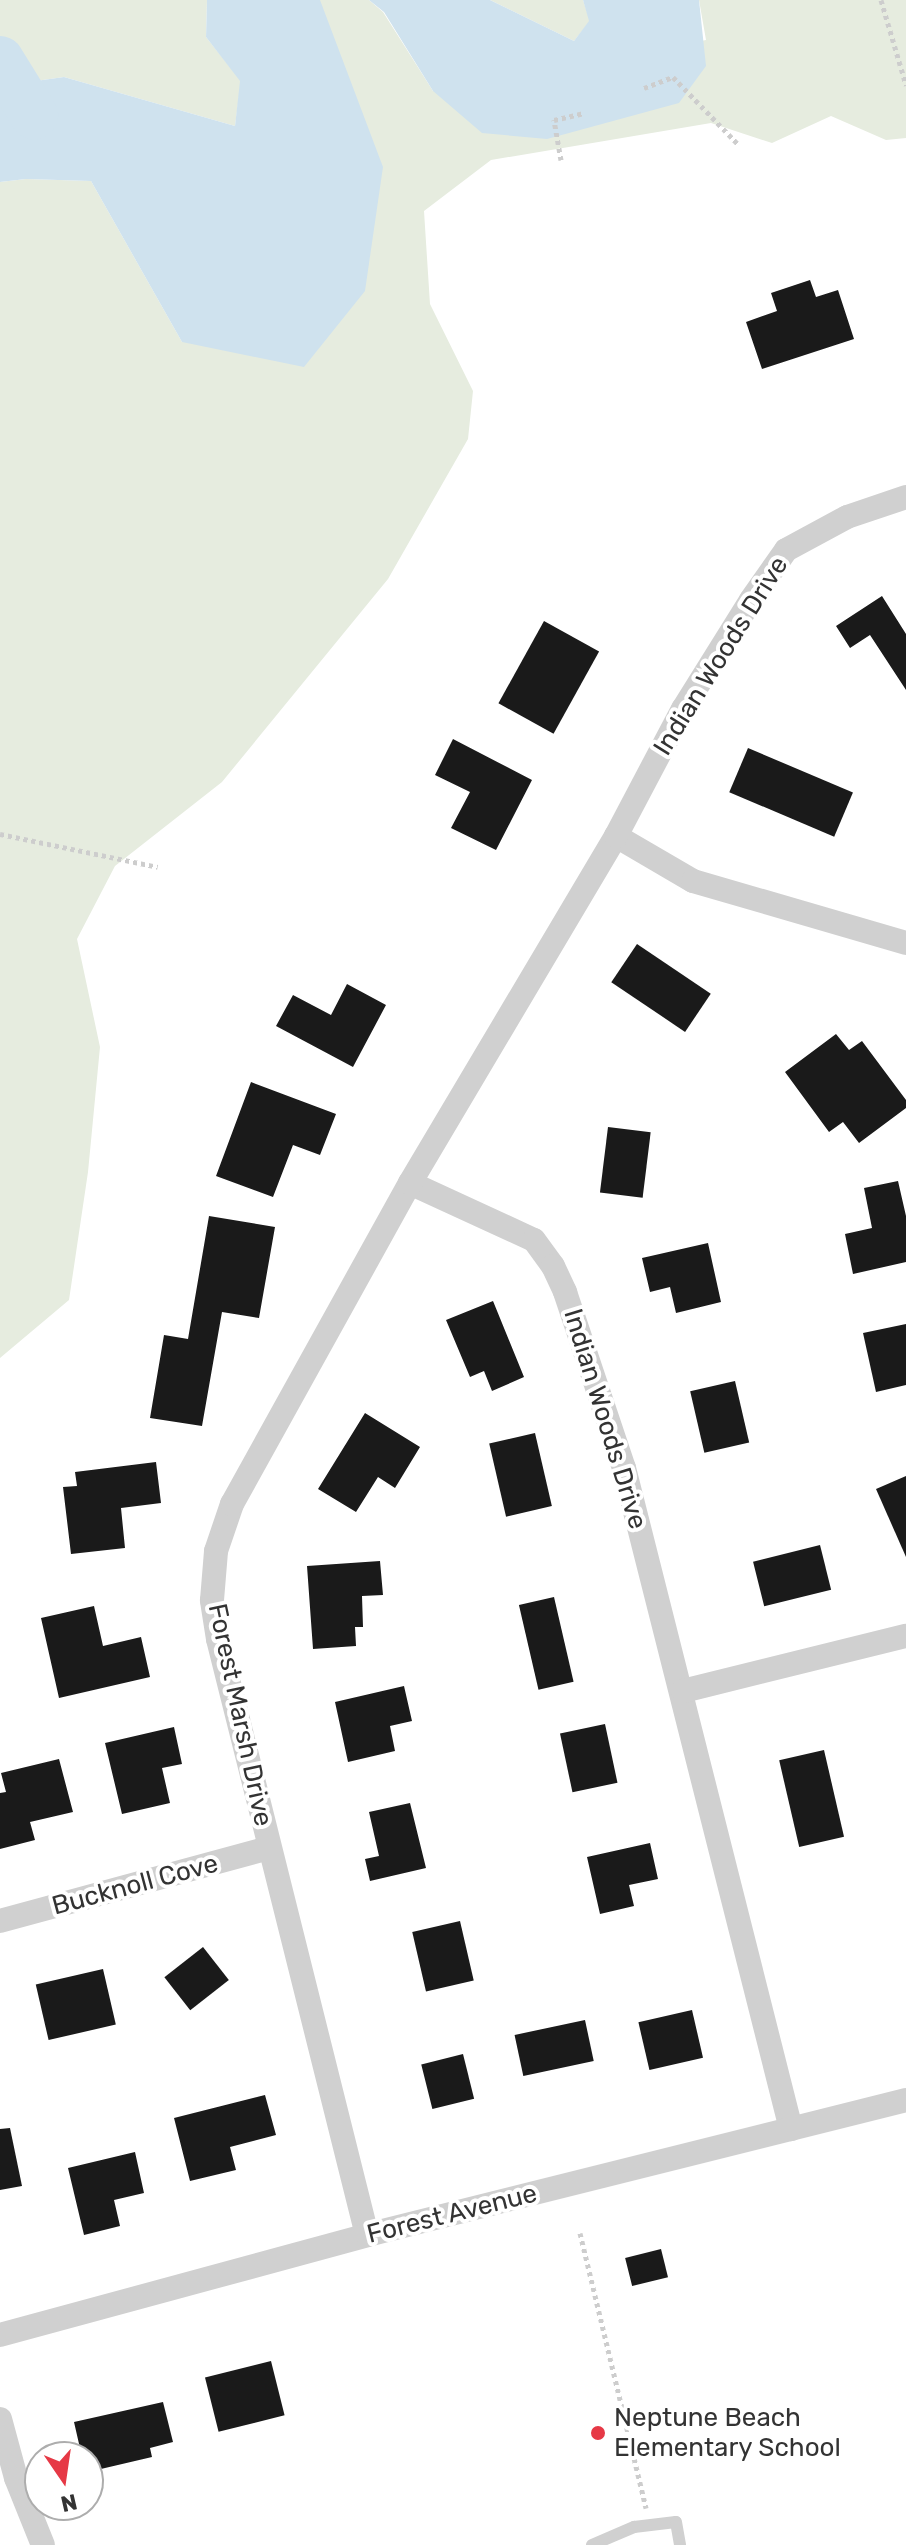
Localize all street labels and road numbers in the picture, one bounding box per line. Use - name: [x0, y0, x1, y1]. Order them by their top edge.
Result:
- street label: Indian Woods Drive: [647, 551, 795, 761]
- street label: Indian Woods Drive: [557, 1305, 653, 1533]
- street label: Forest Marsh Drive: [201, 1601, 279, 1829]
- street label: Bucknoll Cove: [49, 1848, 221, 1922]
- street label: Forest Avenue: [363, 2178, 541, 2250]

